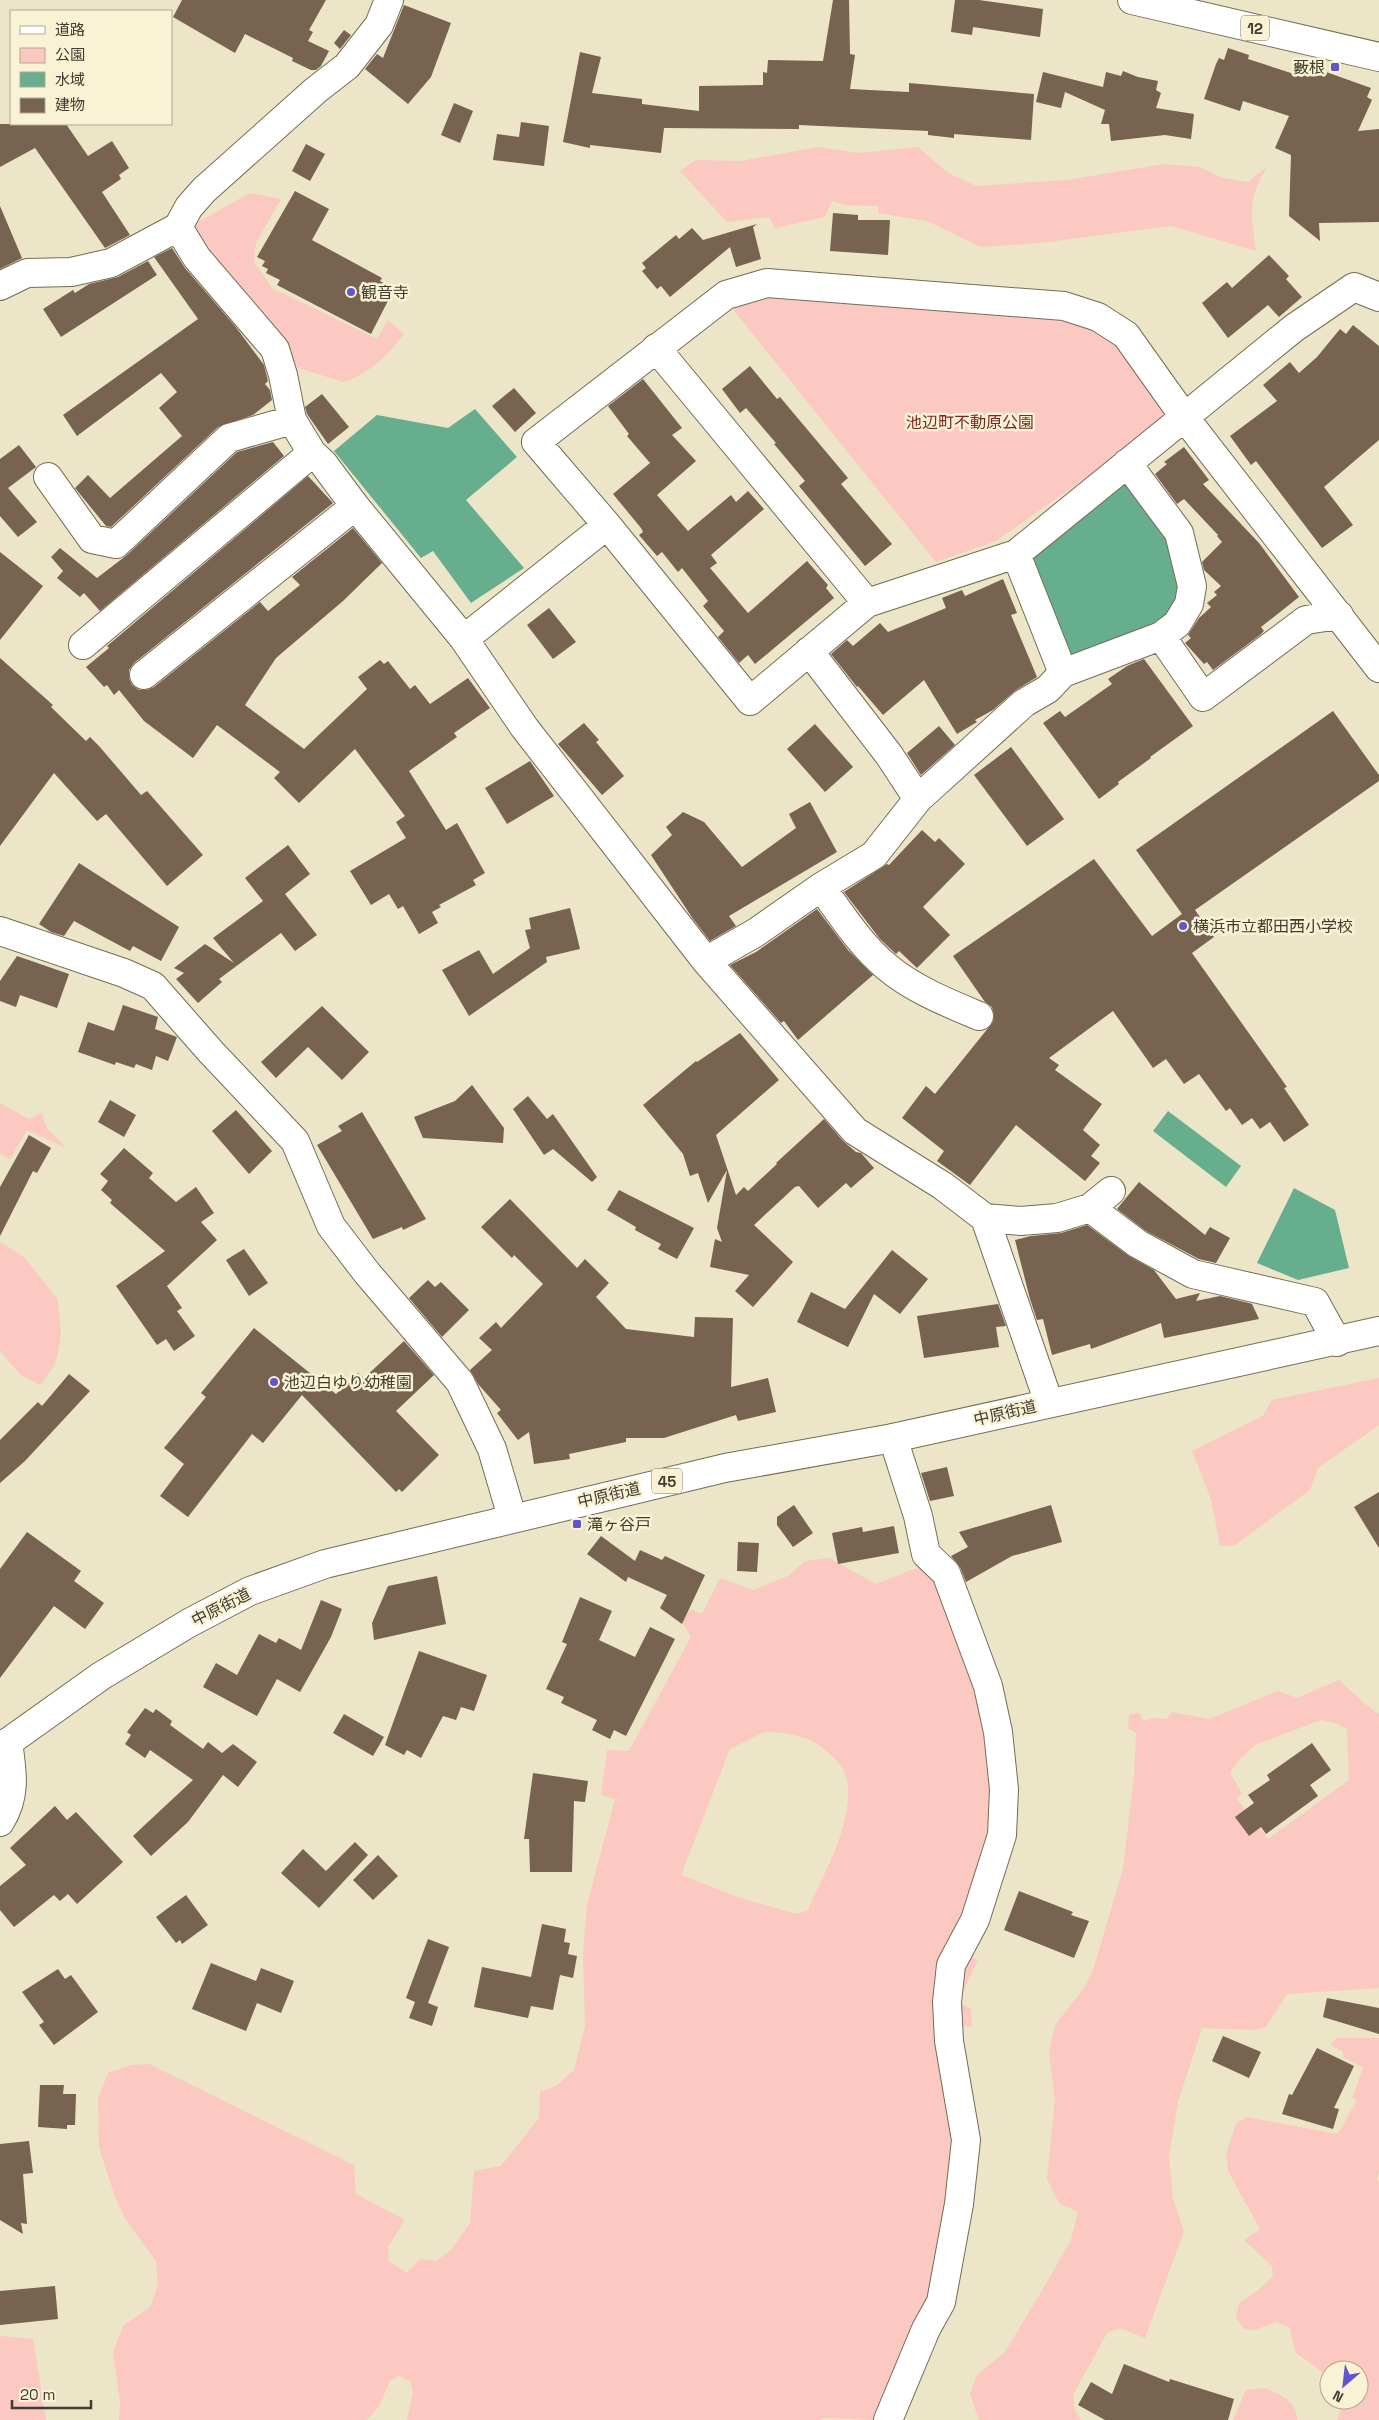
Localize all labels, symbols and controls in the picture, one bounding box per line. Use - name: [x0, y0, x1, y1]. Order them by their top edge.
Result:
- legend: [10, 10, 172, 125]
- road number: 12: [1241, 15, 1269, 40]
- text: 道路: [55, 20, 85, 39]
- text: 公園: [55, 45, 85, 64]
- place label: 藪根: [1293, 57, 1325, 78]
- marker: 藪根: [1329, 61, 1341, 73]
- text: 水域: [55, 70, 85, 89]
- text: 建物: [55, 95, 85, 114]
- place label: 観音寺: [361, 282, 409, 303]
- marker: 観音寺: [345, 286, 357, 298]
- park label: 池辺町不動原公園: [906, 412, 1034, 433]
- place label: 横浜市立都田西小学校: [1193, 916, 1353, 937]
- marker: 横浜市立都田西小学校: [1177, 920, 1189, 932]
- place label: 池辺白ゆり幼稚園: [284, 1372, 412, 1393]
- marker: 池辺白ゆり幼稚園: [268, 1376, 280, 1388]
- street label: 中原街道: [971, 1396, 1039, 1430]
- road number: 45: [652, 1468, 682, 1494]
- street label: 中原街道: [575, 1478, 643, 1512]
- place label: 滝ヶ谷戸: [587, 1514, 651, 1535]
- marker: 滝ヶ谷戸: [571, 1518, 583, 1530]
- street label: 中原街道: [188, 1583, 254, 1631]
- north arrow: [1319, 2360, 1369, 2410]
- scale bar: [12, 2378, 91, 2410]
- text: 20 m: [20, 2385, 55, 2404]
- text: N: [1330, 2386, 1346, 2407]

